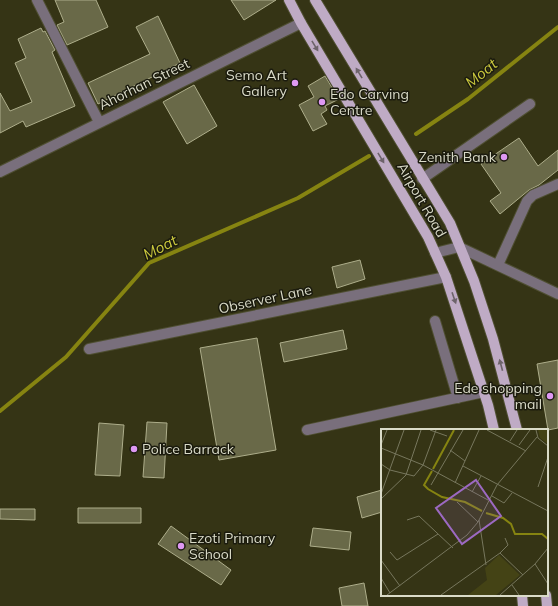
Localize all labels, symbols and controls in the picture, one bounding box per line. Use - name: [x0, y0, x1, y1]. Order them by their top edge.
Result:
- one-way arrow: [312, 40, 319, 52]
- street label: Ahorhan Street: [96, 54, 192, 114]
- water label: Moat: [461, 54, 501, 92]
- place label: Semo Art Gallery: [226, 66, 288, 100]
- one-way arrow: [355, 67, 362, 79]
- marker: Semo Art Gallery: [290, 78, 300, 88]
- place label: Edo Carving Centre: [330, 85, 409, 119]
- marker: Edo Carving Centre: [317, 97, 327, 107]
- place label: Zenith Bank: [419, 148, 497, 166]
- one-way arrow: [378, 152, 385, 164]
- marker: Zenith Bank: [499, 152, 509, 162]
- street label: Airport Road: [393, 159, 451, 241]
- water label: Moat: [140, 230, 181, 264]
- street label: Observer Lane: [217, 280, 313, 318]
- one-way arrow: [451, 293, 457, 305]
- one-way arrow: [497, 359, 503, 371]
- place label: Ede shopping mail: [454, 379, 542, 413]
- marker: Ede shopping mail: [545, 391, 555, 401]
- inset map: [381, 429, 548, 596]
- place label: Police Barrack: [142, 440, 235, 458]
- marker: Police Barrack: [129, 444, 139, 454]
- place label: Ezoti Primary School: [189, 529, 276, 563]
- marker: Ezoti Primary School: [176, 541, 186, 551]

